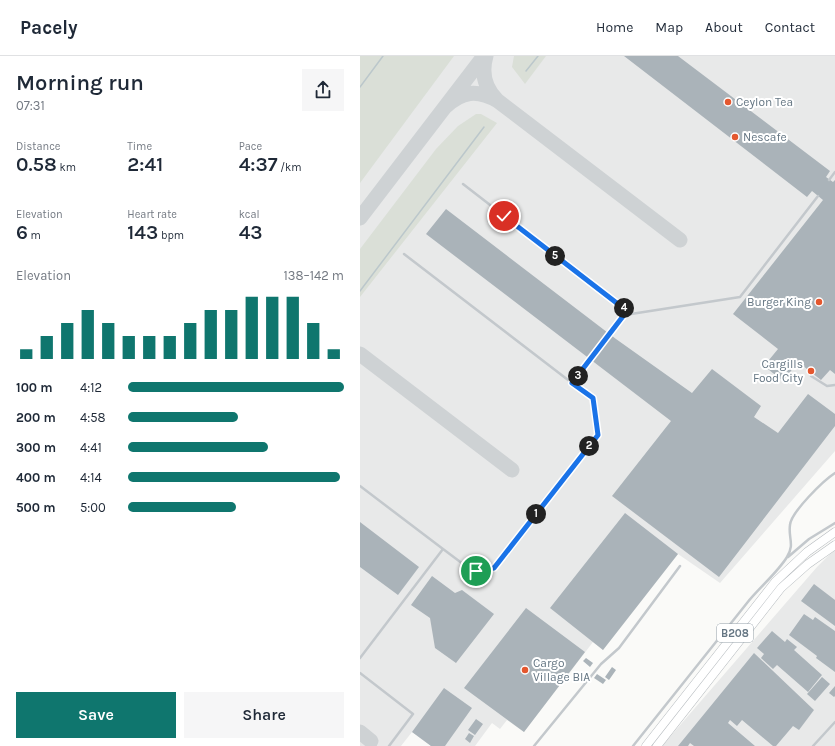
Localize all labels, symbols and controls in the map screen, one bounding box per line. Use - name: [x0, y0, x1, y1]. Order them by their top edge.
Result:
- text: Pacely: [20, 17, 78, 39]
- text: Home: [596, 19, 633, 36]
- text: Map: [655, 19, 683, 36]
- text: About: [705, 19, 743, 36]
- text: Contact: [765, 19, 815, 36]
- button: share: [302, 69, 344, 111]
- text: Morning run: [16, 70, 144, 96]
- place label: Ceylon Tea: [736, 95, 793, 109]
- marker: Ceylon Tea: [723, 97, 733, 107]
- text: 07:31: [16, 98, 45, 113]
- place label: Nescafe: [743, 130, 787, 144]
- marker: Nescafe: [730, 132, 740, 142]
- text: Distance: [16, 140, 60, 153]
- text: Time: [127, 140, 152, 153]
- text: Pace: [239, 140, 262, 153]
- text: 0.58: [16, 153, 57, 176]
- text: 2:41: [127, 153, 163, 176]
- text: 4:37: [239, 153, 278, 176]
- text: km: [57, 161, 76, 174]
- text: /km: [278, 161, 301, 174]
- pin: [487, 199, 521, 233]
- icon: check: [493, 205, 515, 227]
- text: Elevation: [16, 208, 63, 221]
- text: Heart rate: [127, 208, 177, 221]
- text: kcal: [239, 208, 260, 221]
- text: 6: [16, 221, 28, 244]
- text: 143: [127, 221, 158, 244]
- text: 43: [239, 221, 263, 244]
- text: m: [28, 229, 41, 242]
- text: bpm: [158, 229, 184, 242]
- pin: 5: [545, 246, 565, 266]
- text: 5: [552, 249, 558, 262]
- text: Elevation: [16, 268, 71, 283]
- text: 138–142 m: [284, 268, 344, 283]
- place label: Burger King: [747, 295, 811, 309]
- marker: Burger King: [814, 297, 824, 307]
- pin: 4: [614, 298, 634, 318]
- text: 4: [621, 301, 627, 314]
- place label: Cargills Food City: [753, 357, 803, 385]
- pin: 3: [568, 366, 588, 386]
- marker: Cargills Food City: [806, 366, 816, 376]
- text: 3: [575, 369, 581, 382]
- text: 100 m: [16, 380, 53, 395]
- text: 4:12: [80, 380, 102, 395]
- text: 200 m: [16, 410, 56, 425]
- text: 4:58: [80, 410, 106, 425]
- pin: 2: [579, 436, 599, 456]
- text: 2: [586, 439, 592, 452]
- text: 300 m: [16, 440, 56, 455]
- text: 4:41: [80, 440, 102, 455]
- text: 400 m: [16, 470, 56, 485]
- text: 4:14: [80, 470, 102, 485]
- text: 500 m: [16, 500, 56, 515]
- text: 5:00: [80, 500, 106, 515]
- pin: 1: [526, 504, 546, 524]
- text: 1: [534, 507, 538, 520]
- pin: [459, 554, 493, 588]
- icon: arrive: [465, 560, 487, 582]
- road number: B208: [717, 624, 753, 642]
- place label: Cargo Village BIA: [533, 656, 590, 684]
- marker: Cargo Village BIA: [520, 665, 530, 675]
- button: Save: [16, 692, 176, 738]
- button: Share: [184, 692, 344, 738]

